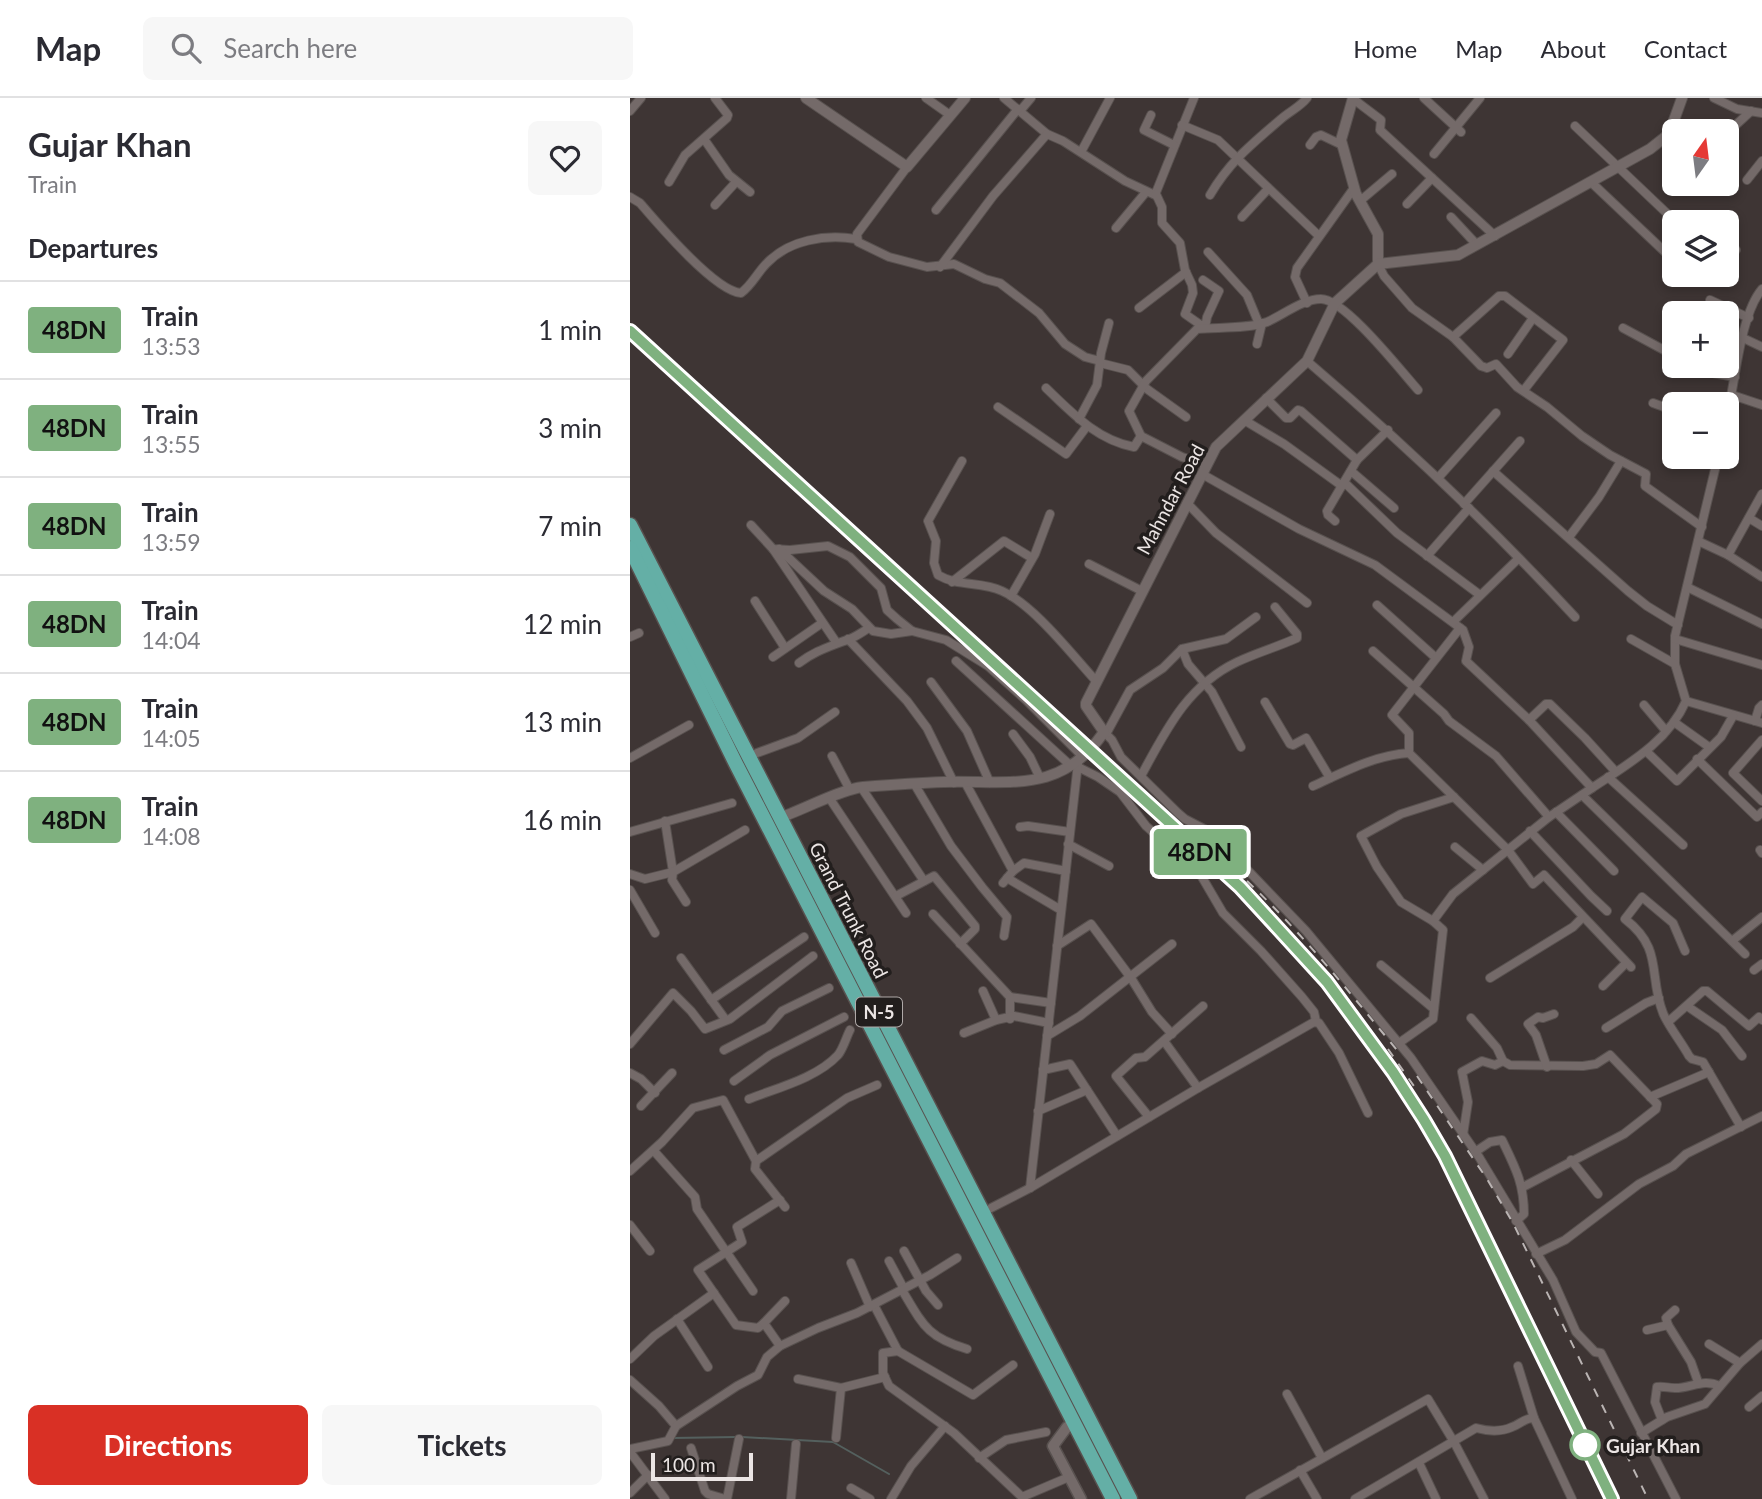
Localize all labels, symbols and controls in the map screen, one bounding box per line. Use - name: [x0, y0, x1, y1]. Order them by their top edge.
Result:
- search box: [143, 17, 633, 80]
- text: Map: [35, 28, 101, 68]
- icon: search: [167, 29, 205, 67]
- text: Search here: [223, 32, 357, 64]
- text: Home: [1353, 34, 1417, 63]
- text: Map: [1455, 34, 1503, 63]
- text: About: [1541, 34, 1606, 63]
- text: Contact: [1644, 34, 1727, 63]
- north arrow: [1662, 119, 1740, 196]
- map controls: [1662, 119, 1739, 469]
- button: heart: [528, 121, 602, 195]
- text: Gujar Khan: [28, 124, 192, 164]
- text: Train: [28, 170, 77, 198]
- button: layers: [1662, 210, 1739, 287]
- text: Departures: [28, 232, 158, 264]
- text: Train: [142, 300, 199, 332]
- button: +: [1662, 301, 1739, 378]
- text: 1 min: [538, 314, 602, 346]
- text: 48DN: [42, 315, 107, 344]
- text: 13:53: [142, 332, 201, 360]
- button: −: [1662, 392, 1739, 469]
- text: Train: [142, 398, 199, 430]
- text: 3 min: [538, 412, 602, 444]
- text: 48DN: [42, 413, 107, 442]
- text: 13:55: [142, 430, 201, 458]
- street label: Mahndar Road: [1131, 440, 1209, 558]
- text: Train: [142, 496, 199, 528]
- text: 7 min: [538, 510, 602, 542]
- text: 48DN: [42, 511, 107, 540]
- text: 13:59: [142, 528, 201, 556]
- text: Train: [142, 594, 199, 626]
- text: 12 min: [523, 608, 602, 640]
- text: 48DN: [42, 609, 107, 638]
- text: 14:04: [142, 626, 201, 654]
- text: Train: [142, 692, 199, 724]
- text: 13 min: [523, 706, 602, 738]
- text: 48DN: [42, 707, 107, 736]
- text: 14:05: [142, 724, 201, 752]
- text: Train: [142, 790, 199, 822]
- text: 16 min: [523, 804, 602, 836]
- text: 48DN: [42, 805, 107, 834]
- text: 14:08: [142, 822, 201, 850]
- line badge: 48DN: [1151, 829, 1249, 875]
- text: 48DN: [1168, 837, 1232, 866]
- street label: Grand Trunk Road: [805, 838, 893, 982]
- road number: N-5: [856, 998, 902, 1027]
- button: Directions: [28, 1405, 308, 1485]
- button: Tickets: [322, 1405, 602, 1485]
- marker: Gujar Khan: [1570, 1430, 1600, 1460]
- place label: Gujar Khan: [1606, 1434, 1700, 1457]
- scale bar: [651, 1450, 752, 1482]
- text: 100 m: [662, 1453, 716, 1476]

